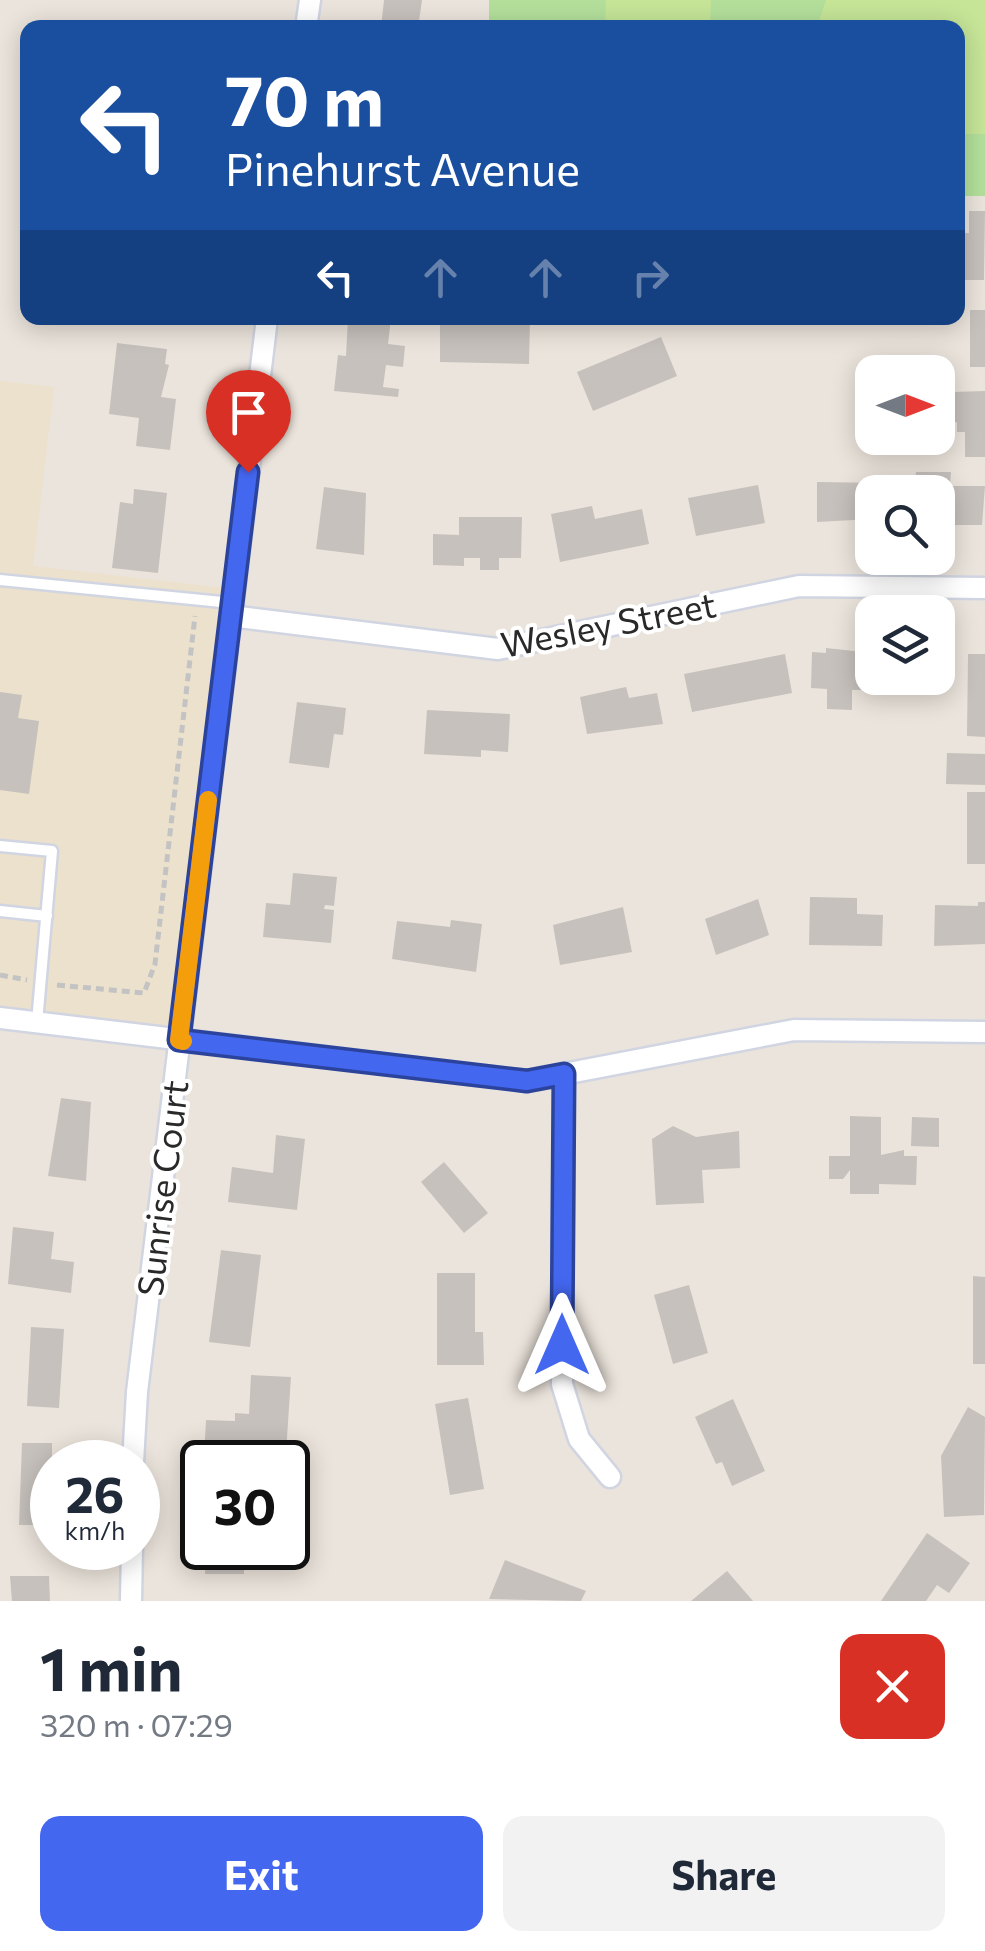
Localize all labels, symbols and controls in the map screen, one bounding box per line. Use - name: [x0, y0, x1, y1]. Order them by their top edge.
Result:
- text: 70 m: [225, 55, 384, 140]
- icon: left: [60, 60, 190, 190]
- text: Pinehurst Avenue: [225, 140, 580, 195]
- icon: left: [308, 250, 363, 305]
- icon: ahead: [413, 250, 468, 305]
- icon: ahead: [518, 250, 573, 305]
- icon: right: [623, 250, 678, 305]
- north arrow: [855, 355, 955, 455]
- map controls: [855, 355, 955, 695]
- pin: [206, 370, 291, 473]
- icon: arrive: [221, 385, 276, 440]
- button: search: [855, 475, 955, 575]
- street label: Wesley Street: [497, 581, 719, 665]
- button: layers: [855, 595, 955, 695]
- street label: Sunrise Court: [126, 1078, 196, 1298]
- position arrow: [510, 1293, 614, 1397]
- speed limit sign: 30: [180, 1440, 310, 1570]
- text: 26: [65, 1462, 124, 1523]
- text: km/h: [65, 1515, 125, 1545]
- text: 1 min: [40, 1630, 182, 1703]
- button: close: [840, 1634, 945, 1739]
- text: 320 m · 07:29: [40, 1704, 233, 1744]
- button: Exit: [40, 1816, 483, 1931]
- button: Share: [503, 1816, 945, 1931]

